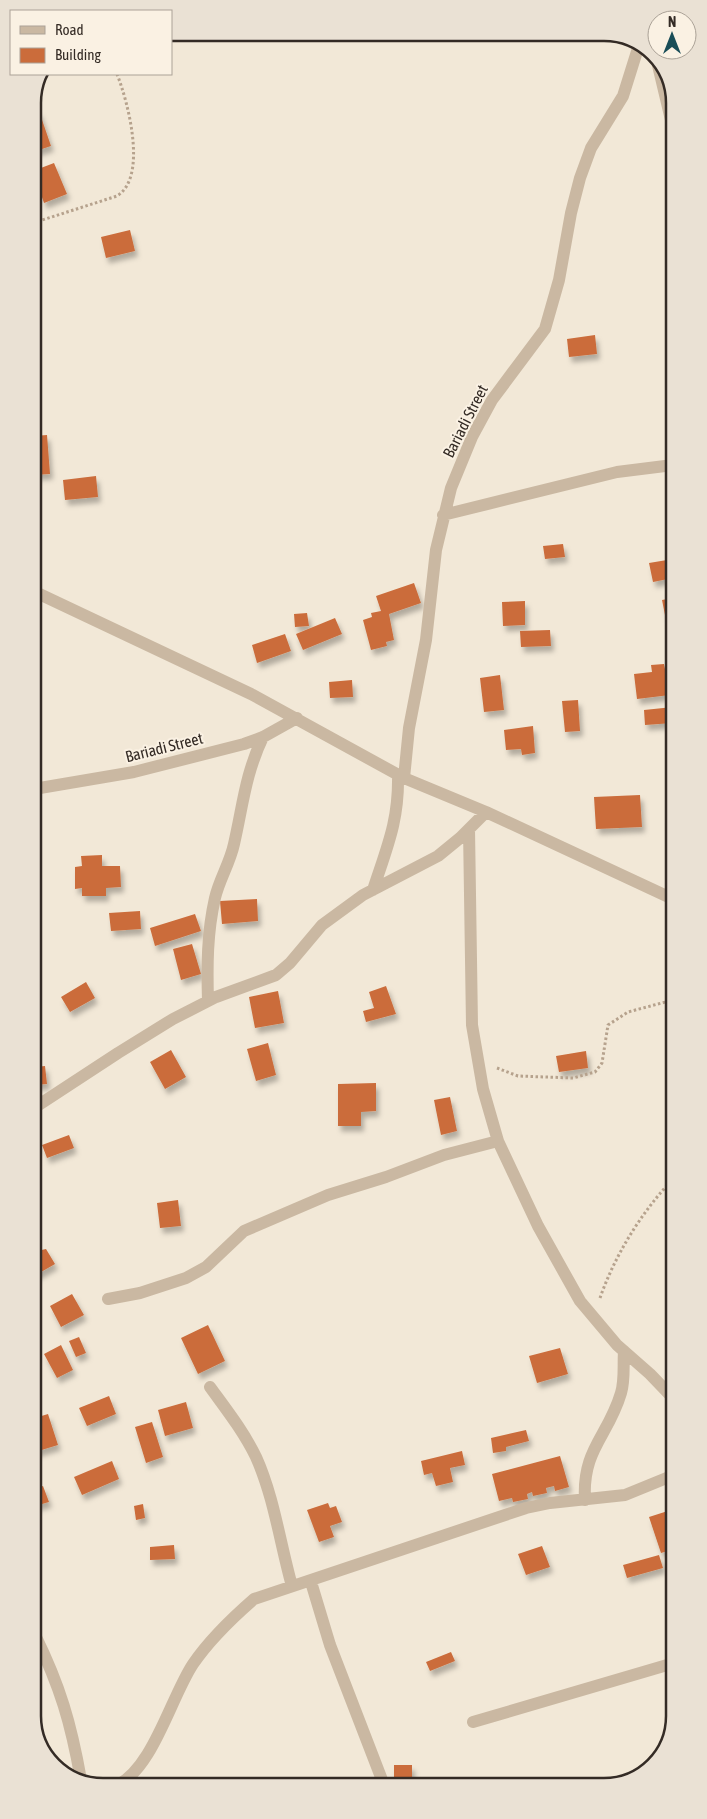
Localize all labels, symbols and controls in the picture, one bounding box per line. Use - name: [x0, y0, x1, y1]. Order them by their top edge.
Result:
- legend: [10, 10, 172, 75]
- north arrow: [647, 10, 697, 60]
- text: N: [668, 14, 676, 30]
- text: Road: [55, 21, 84, 38]
- text: Building: [55, 46, 101, 63]
- street label: Bariadi Street: [439, 381, 491, 460]
- street label: Bariadi Street: [123, 729, 205, 765]

